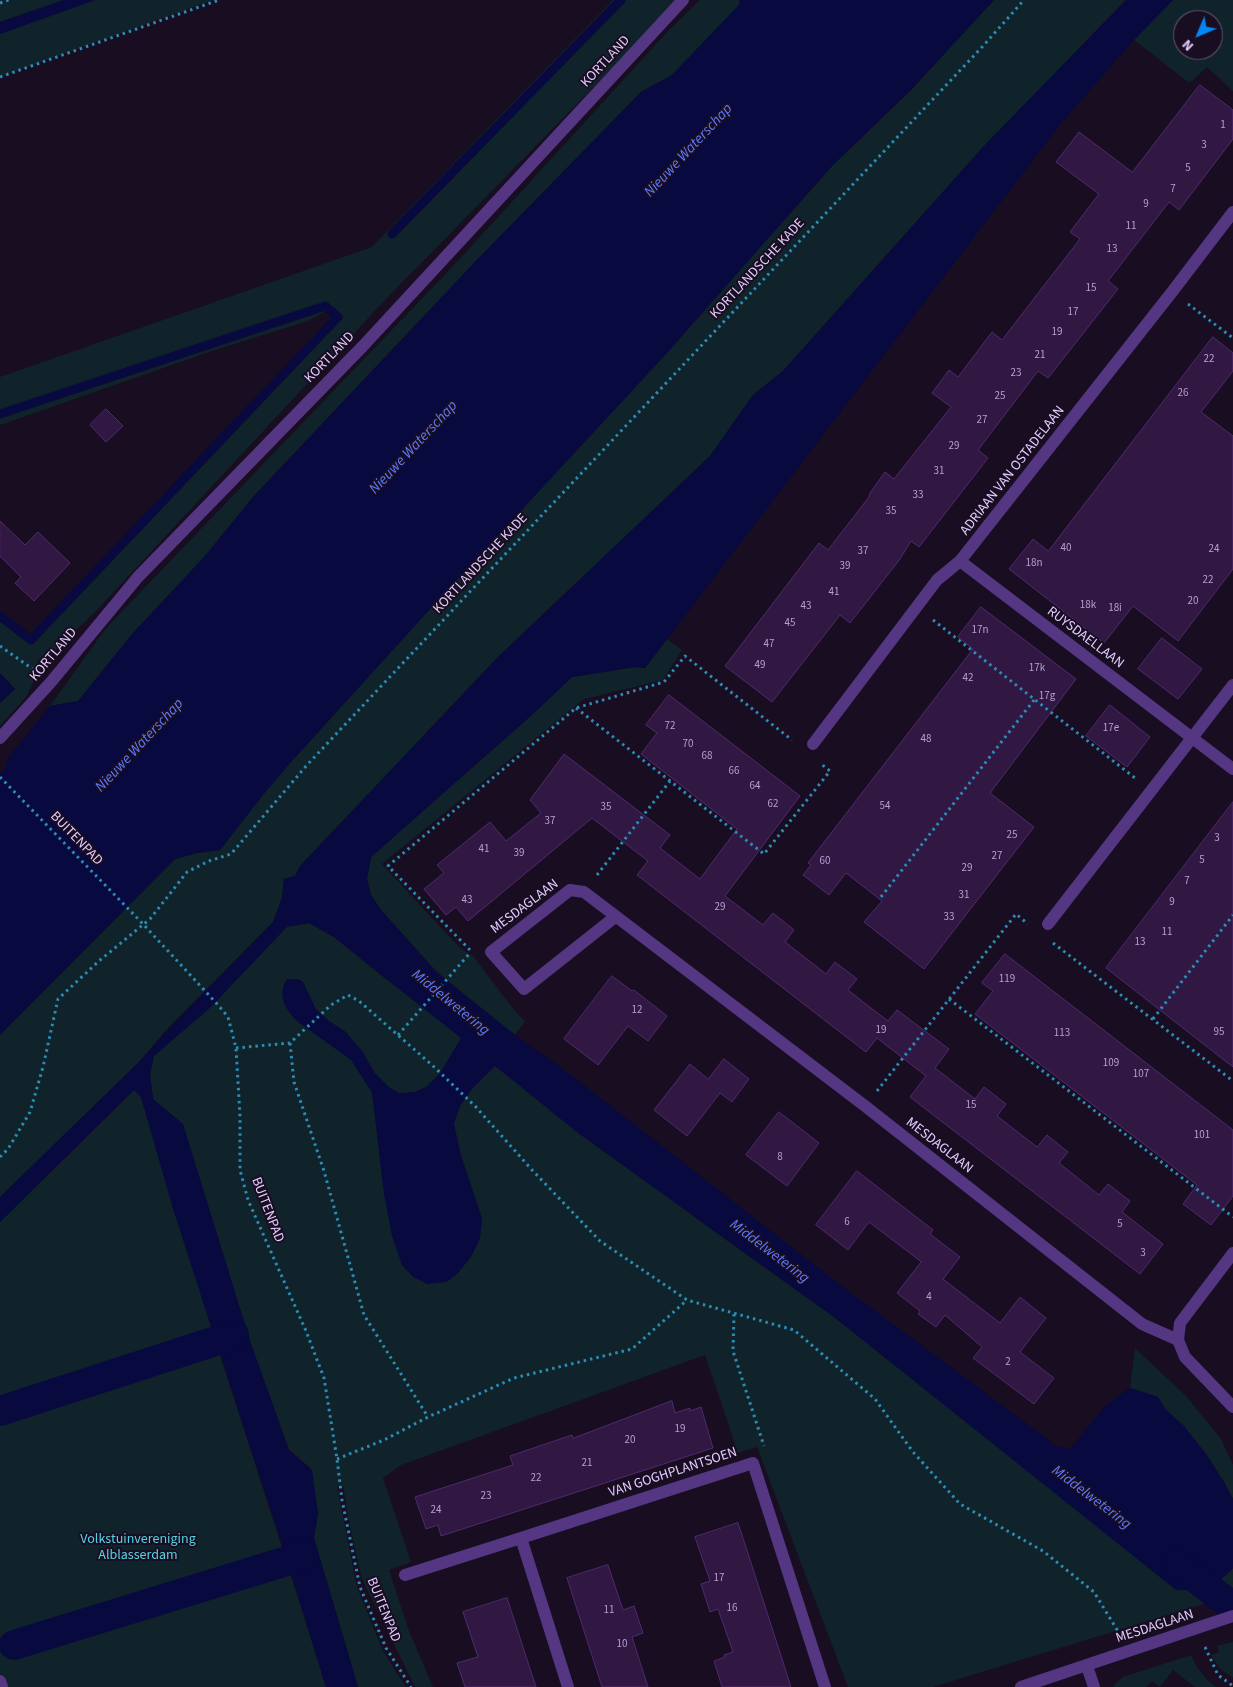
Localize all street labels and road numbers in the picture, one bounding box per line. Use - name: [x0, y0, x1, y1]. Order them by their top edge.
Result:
- street label: KORTLAND: [578, 33, 634, 91]
- street label: KORTLANDSCHE KADE: [707, 215, 809, 323]
- street label: KORTLAND: [302, 329, 358, 387]
- street label: ADRIAAN VAN OSTADELAAN: [957, 403, 1069, 539]
- street label: KORTLANDSCHE KADE: [430, 510, 532, 618]
- street label: RUYSDAELLAAN: [1043, 604, 1127, 672]
- street label: KORTLAND: [27, 625, 81, 685]
- street label: BUITENPAD: [46, 809, 106, 869]
- street label: MESDAGLAAN: [488, 876, 562, 938]
- street label: MESDAGLAAN: [902, 1115, 976, 1177]
- street label: BUITENPAD: [247, 1175, 287, 1245]
- street label: VAN GOGHPLANTSOEN: [607, 1444, 739, 1502]
- street label: BUITENPAD: [362, 1575, 404, 1645]
- street label: MESDAGLAAN: [1114, 1607, 1196, 1647]

